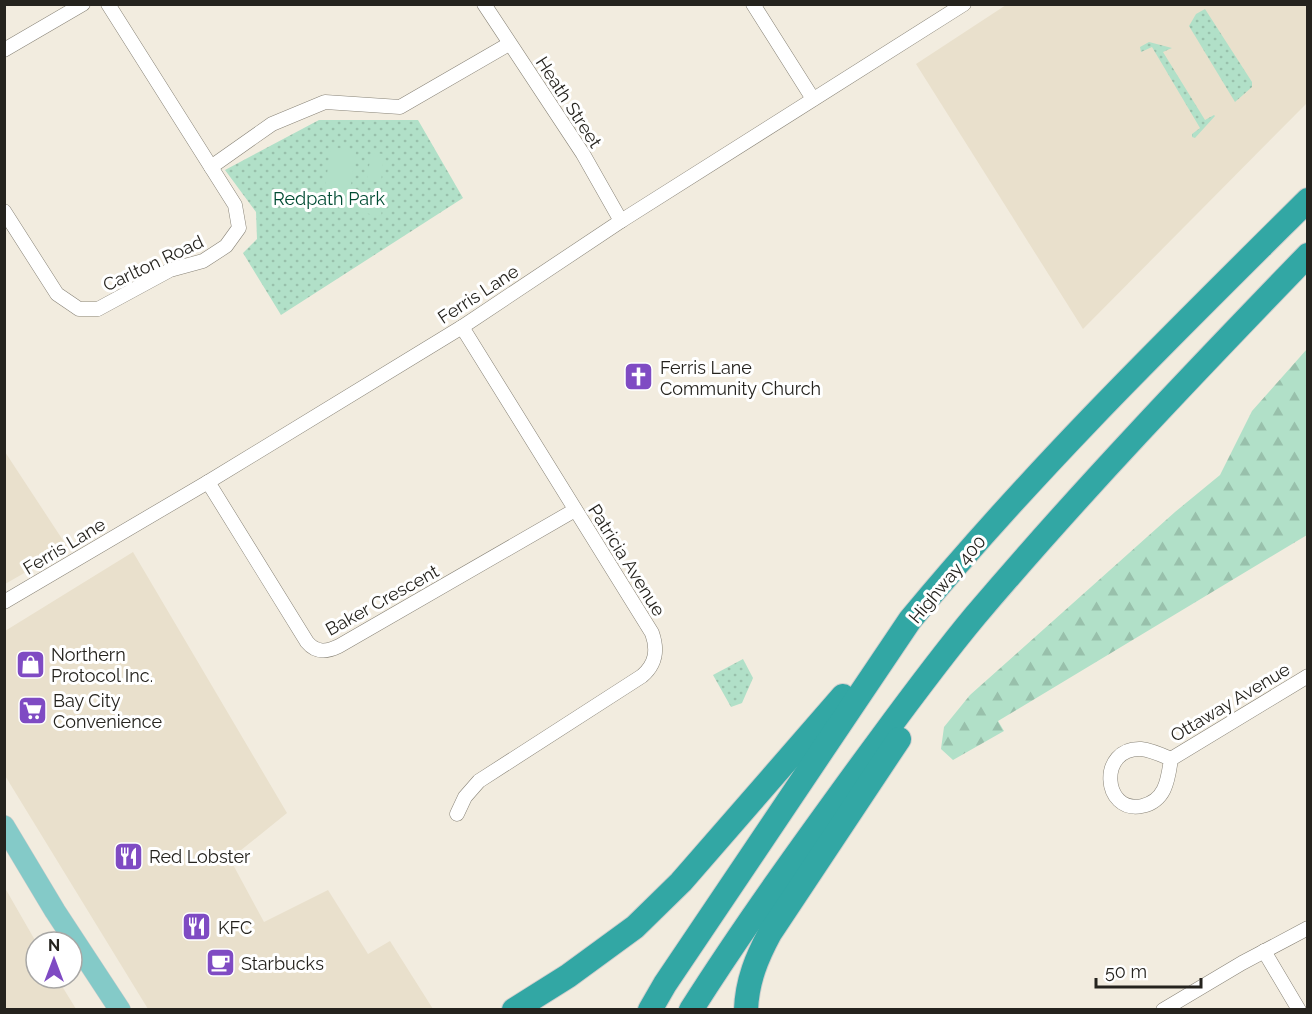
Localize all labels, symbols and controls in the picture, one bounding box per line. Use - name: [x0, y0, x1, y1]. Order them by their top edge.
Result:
- street label: Heath Street: [532, 52, 606, 152]
- park label: Redpath Park: [273, 188, 385, 209]
- street label: Carlton Road: [100, 231, 206, 295]
- street label: Ferris Lane: [434, 260, 523, 328]
- place label: Ferris Lane Community Church: [660, 357, 821, 399]
- church icon: Ferris Lane Community Church: [623, 361, 655, 393]
- street label: Patricia Avenue: [584, 500, 670, 620]
- street label: Ferris Lane: [19, 513, 109, 579]
- street label: Highway 400: [904, 531, 990, 627]
- street label: Baker Crescent: [322, 560, 442, 640]
- place label: Northern Protocol Inc.: [51, 644, 153, 686]
- shop icon: Northern Protocol Inc.: [14, 648, 46, 680]
- street label: Ottaway Avenue: [1167, 658, 1294, 746]
- place label: Bay City Convenience: [53, 690, 162, 732]
- supermarket icon: Bay City Convenience: [16, 694, 48, 726]
- restaurant icon: Red Lobster: [112, 840, 144, 872]
- place label: Red Lobster: [149, 846, 251, 867]
- restaurant icon: KFC: [181, 911, 213, 943]
- place label: KFC: [218, 917, 252, 938]
- north arrow: [24, 930, 84, 990]
- text: N: [48, 936, 60, 955]
- cafe icon: Starbucks: [204, 947, 236, 979]
- scale bar: [1096, 951, 1201, 989]
- place label: Starbucks: [241, 953, 324, 974]
- text: 50 m: [1105, 961, 1147, 982]

